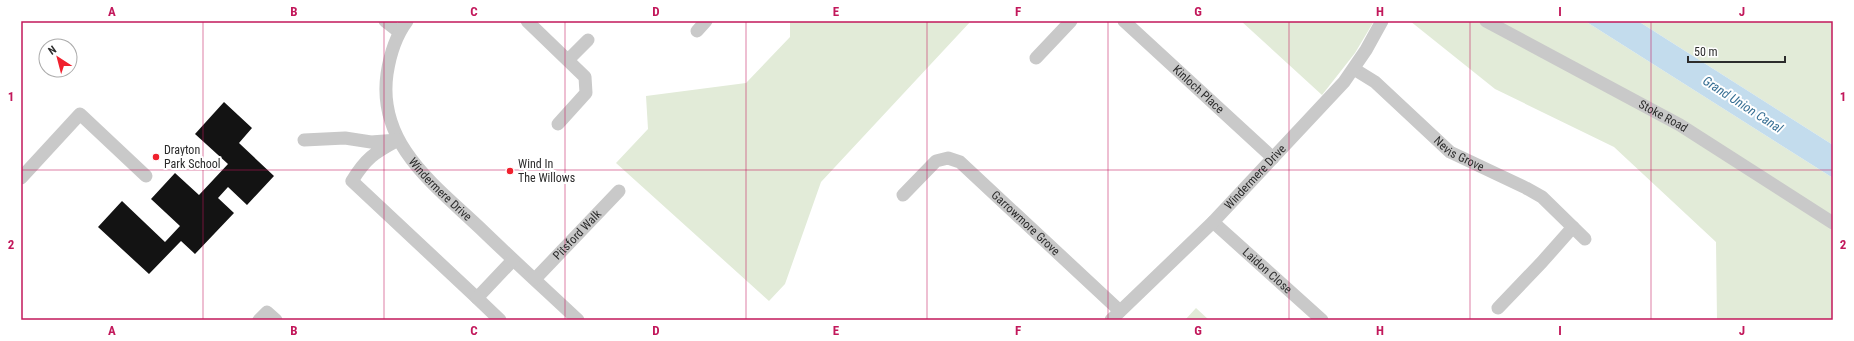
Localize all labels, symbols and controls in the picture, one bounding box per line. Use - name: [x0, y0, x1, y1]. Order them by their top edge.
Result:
- text: A: [108, 4, 116, 19]
- text: B: [290, 4, 298, 19]
- text: C: [470, 4, 478, 19]
- text: D: [652, 4, 660, 19]
- text: E: [833, 4, 840, 19]
- text: F: [1015, 4, 1021, 19]
- text: G: [1194, 4, 1202, 19]
- text: H: [1376, 4, 1384, 19]
- text: I: [1558, 4, 1562, 19]
- text: J: [1739, 4, 1745, 19]
- north arrow: [38, 38, 78, 78]
- scale bar: [1688, 38, 1785, 64]
- text: N: [46, 43, 59, 58]
- text: 50 m: [1694, 45, 1718, 59]
- street label: Kinloch Place: [1170, 62, 1227, 117]
- water label: Grand Union Canal: [1700, 73, 1786, 136]
- text: 1: [8, 89, 14, 104]
- text: 1: [1840, 89, 1846, 104]
- street label: Stoke Road: [1636, 97, 1690, 135]
- street label: Nevis Grove: [1431, 134, 1487, 174]
- street label: Windermere Drive: [1221, 142, 1289, 212]
- place label: Drayton Park School: [164, 143, 221, 171]
- marker: Drayton Park School: [151, 152, 161, 162]
- street label: Windermere Drive: [406, 155, 475, 224]
- place label: Wind In The Willows: [518, 157, 575, 185]
- marker: Wind In The Willows: [505, 166, 515, 176]
- street label: Garrowmore Grove: [989, 188, 1063, 258]
- street label: Pitsford Walk: [550, 207, 604, 263]
- text: 2: [8, 237, 15, 252]
- text: 2: [1840, 237, 1847, 252]
- street label: Laidon Close: [1240, 245, 1295, 297]
- text: A: [108, 323, 116, 338]
- text: B: [290, 323, 298, 338]
- text: C: [470, 323, 478, 338]
- text: D: [652, 323, 660, 338]
- text: E: [833, 323, 840, 338]
- text: F: [1015, 323, 1021, 338]
- text: G: [1194, 323, 1202, 338]
- text: H: [1376, 323, 1384, 338]
- text: I: [1558, 323, 1562, 338]
- text: J: [1739, 323, 1745, 338]

